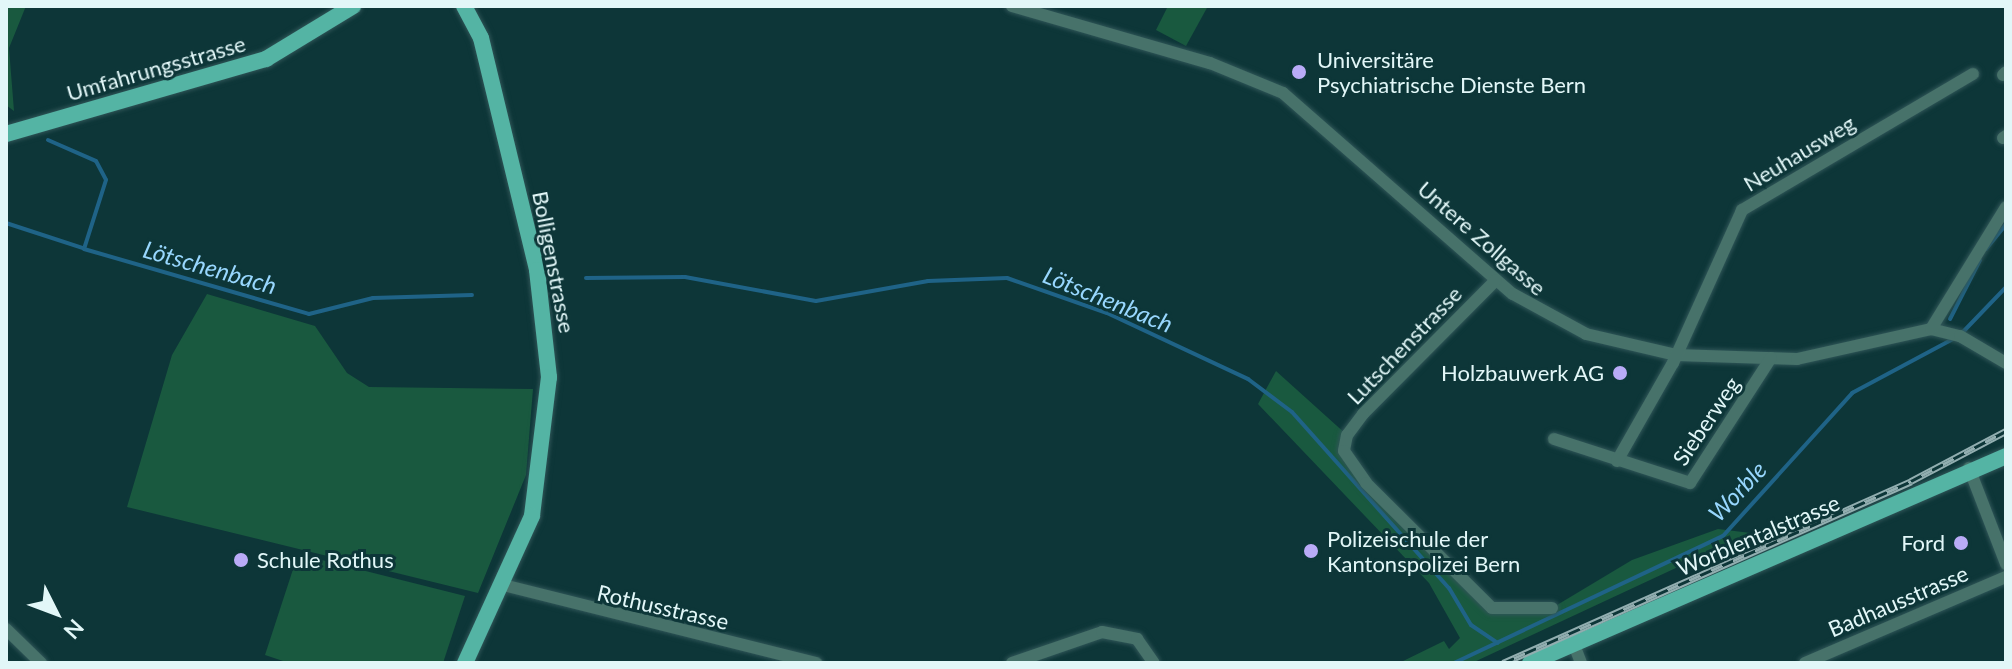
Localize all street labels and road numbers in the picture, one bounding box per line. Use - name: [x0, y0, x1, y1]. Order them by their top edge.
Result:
- street label: Umfahrungsstrasse: [63, 30, 249, 106]
- street label: Neuhausweg: [1738, 109, 1860, 197]
- street label: Untere Zollgasse: [1413, 175, 1551, 301]
- street label: Bolligenstrasse: [527, 189, 581, 335]
- street label: Lutschenstrasse: [1341, 280, 1467, 410]
- street label: Sieberweg: [1667, 372, 1745, 470]
- street label: Worblentalstrasse: [1673, 489, 1843, 581]
- street label: Badhausstrasse: [1824, 560, 1972, 642]
- street label: Rothusstrasse: [595, 579, 731, 635]

